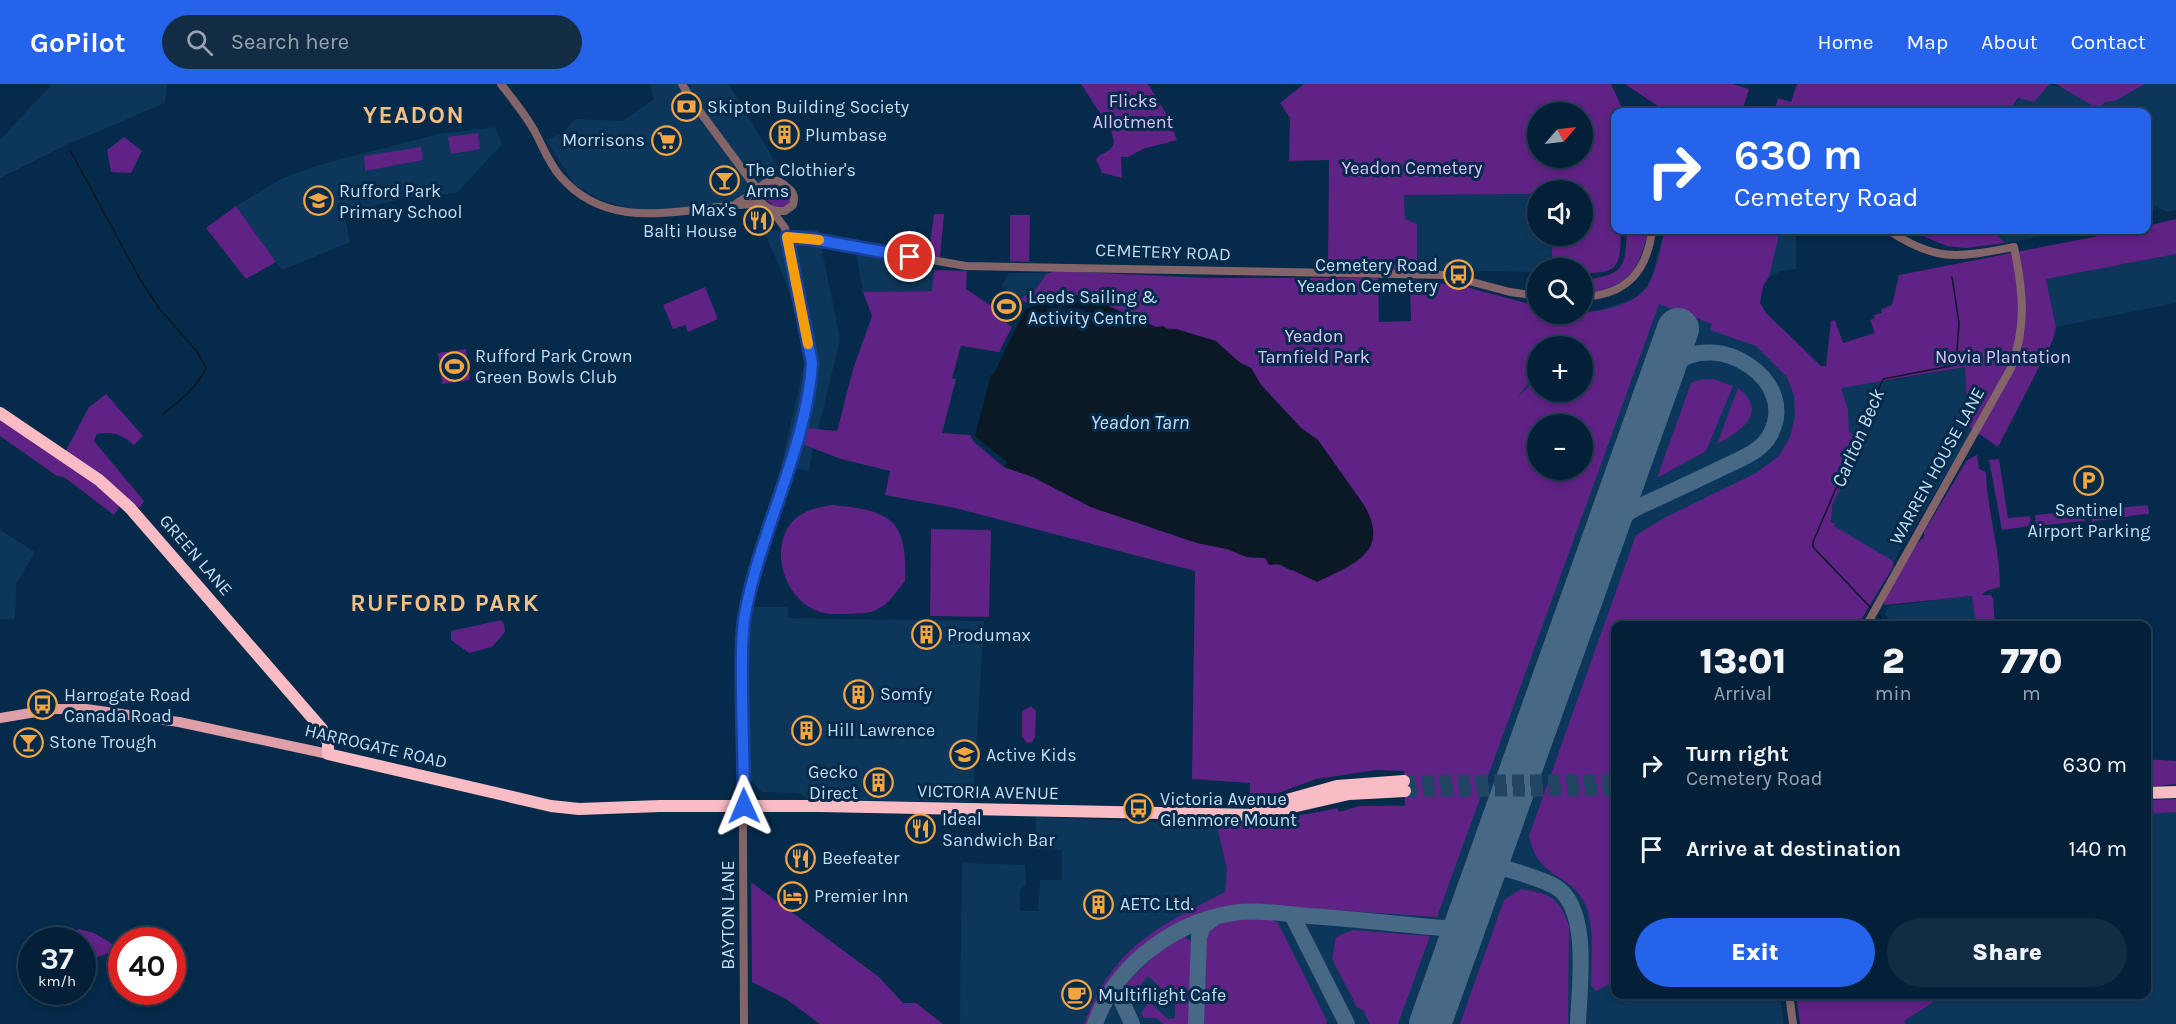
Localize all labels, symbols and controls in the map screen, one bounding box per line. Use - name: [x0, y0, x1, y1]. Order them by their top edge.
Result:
- search box: [162, 15, 582, 69]
- text: GoPilot: [30, 26, 126, 59]
- icon: search: [183, 26, 216, 59]
- text: Search here: [231, 29, 349, 55]
- text: Home: [1818, 30, 1874, 54]
- text: Map: [1907, 30, 1948, 54]
- text: About: [1981, 30, 2038, 54]
- text: Contact: [2071, 30, 2146, 54]
- park label: Flicks Allotment: [1093, 90, 1174, 133]
- bank icon: Skipton Building Society: [670, 91, 702, 123]
- place label: Skipton Building Society: [707, 96, 910, 118]
- district label: YEADON: [363, 101, 465, 129]
- north arrow: [1527, 102, 1593, 168]
- map controls: [1527, 102, 1593, 480]
- building icon: Plumbase: [768, 119, 800, 151]
- supermarket icon: Morrisons: [650, 124, 682, 156]
- place label: Plumbase: [805, 124, 887, 146]
- place label: Morrisons: [562, 129, 645, 151]
- text: 630 m: [1734, 130, 1863, 180]
- icon: right: [1635, 132, 1713, 210]
- park label: Yeadon Cemetery: [1342, 157, 1483, 179]
- place label: The Clothier's Arms: [746, 159, 856, 202]
- bar icon: The Clothier's Arms: [709, 164, 741, 196]
- place label: Rufford Park Primary School: [339, 180, 463, 223]
- button: sound: [1527, 180, 1593, 246]
- text: Cemetery Road: [1734, 181, 1918, 213]
- school or university icon: Rufford Park Primary School: [302, 185, 334, 217]
- place label: Max's Balti House: [643, 199, 737, 242]
- restaurant icon: Max's Balti House: [742, 204, 774, 236]
- pin: [884, 231, 935, 282]
- street label: CEMETERY ROAD: [1095, 239, 1231, 265]
- icon: arrive: [893, 240, 926, 273]
- place label: Cemetery Road Yeadon Cemetery: [1297, 254, 1439, 297]
- button: search: [1527, 258, 1593, 324]
- bus stop icon: Cemetery Road Yeadon Cemetery: [1443, 259, 1475, 291]
- place label: Leeds Sailing & Activity Centre: [1028, 286, 1158, 329]
- sports icon: Leeds Sailing & Activity Centre: [991, 291, 1023, 323]
- park label: Yeadon Tarnfield Park: [1258, 325, 1370, 368]
- button: +: [1527, 336, 1593, 402]
- place label: Rufford Park Crown Green Bowls Club: [475, 345, 633, 388]
- park label: Novia Plantation: [1935, 346, 2071, 368]
- sports icon: Rufford Park Crown Green Bowls Club: [438, 350, 470, 382]
- street label: WARREN HOUSE LANE: [1885, 383, 1989, 549]
- water label: Carlton Beck: [1827, 385, 1889, 491]
- water label: Yeadon Tarn: [1091, 411, 1189, 434]
- button: −: [1527, 414, 1593, 480]
- parking icon: Sentinel Airport Parking: [2073, 465, 2105, 497]
- place label: Sentinel Airport Parking: [2027, 499, 2151, 542]
- street label: GREEN LANE: [155, 510, 237, 600]
- district label: RUFFORD PARK: [350, 589, 540, 617]
- building icon: Produmax: [910, 619, 942, 651]
- place label: Produmax: [947, 624, 1031, 646]
- text: 13:01: [1700, 640, 1786, 682]
- text: 2: [1882, 640, 1905, 682]
- text: 770: [2000, 640, 2062, 682]
- building icon: Somfy: [843, 678, 875, 710]
- text: Arrival: [1714, 682, 1772, 705]
- text: min: [1875, 682, 1912, 705]
- text: m: [2022, 682, 2041, 705]
- place label: Somfy: [880, 683, 933, 705]
- place label: Harrogate Road Canada Road: [64, 684, 191, 727]
- bus stop icon: Harrogate Road Canada Road: [27, 689, 59, 721]
- building icon: Hill Lawrence: [790, 714, 822, 746]
- street label: HARROGATE ROAD: [303, 719, 449, 773]
- place label: Hill Lawrence: [827, 719, 935, 741]
- bar icon: Stone Trough: [12, 726, 44, 758]
- place label: Stone Trough: [49, 731, 157, 753]
- school or university icon: Active Kids: [949, 739, 981, 771]
- text: Turn right: [1686, 741, 1789, 767]
- place label: Active Kids: [986, 744, 1077, 766]
- icon: right: [1635, 749, 1668, 782]
- text: 630 m: [2063, 752, 2127, 778]
- place label: Gecko Direct: [808, 761, 858, 804]
- building icon: Gecko Direct: [863, 766, 895, 798]
- text: Cemetery Road: [1686, 767, 1823, 790]
- position arrow: [712, 774, 776, 838]
- street label: VICTORIA AVENUE: [917, 780, 1059, 804]
- place label: Victoria Avenue Glenmore Mount: [1160, 788, 1297, 831]
- bus stop icon: Victoria Avenue Glenmore Mount: [1123, 793, 1155, 825]
- place label: Ideal Sandwich Bar: [942, 808, 1055, 851]
- restaurant icon: Ideal Sandwich Bar: [905, 813, 937, 845]
- icon: arrive: [1635, 833, 1668, 866]
- text: Arrive at destination: [1686, 836, 1901, 862]
- text: 140 m: [2069, 836, 2127, 862]
- restaurant icon: Beefeater: [785, 842, 817, 874]
- place label: Beefeater: [822, 847, 900, 869]
- street label: BAYTON LANE: [717, 860, 739, 970]
- hotel icon: Premier Inn: [777, 880, 809, 912]
- place label: Premier Inn: [814, 885, 909, 907]
- building icon: AETC Ltd.: [1083, 888, 1115, 920]
- place label: AETC Ltd.: [1120, 893, 1194, 915]
- button: Exit: [1635, 918, 1875, 987]
- button: Share: [1887, 918, 2127, 987]
- speed limit sign: 40: [108, 927, 186, 1005]
- text: 37: [40, 941, 74, 977]
- text: km/h: [38, 972, 76, 990]
- cafe icon: Multiflight Cafe: [1061, 979, 1093, 1011]
- place label: Multiflight Cafe: [1098, 984, 1226, 1006]

